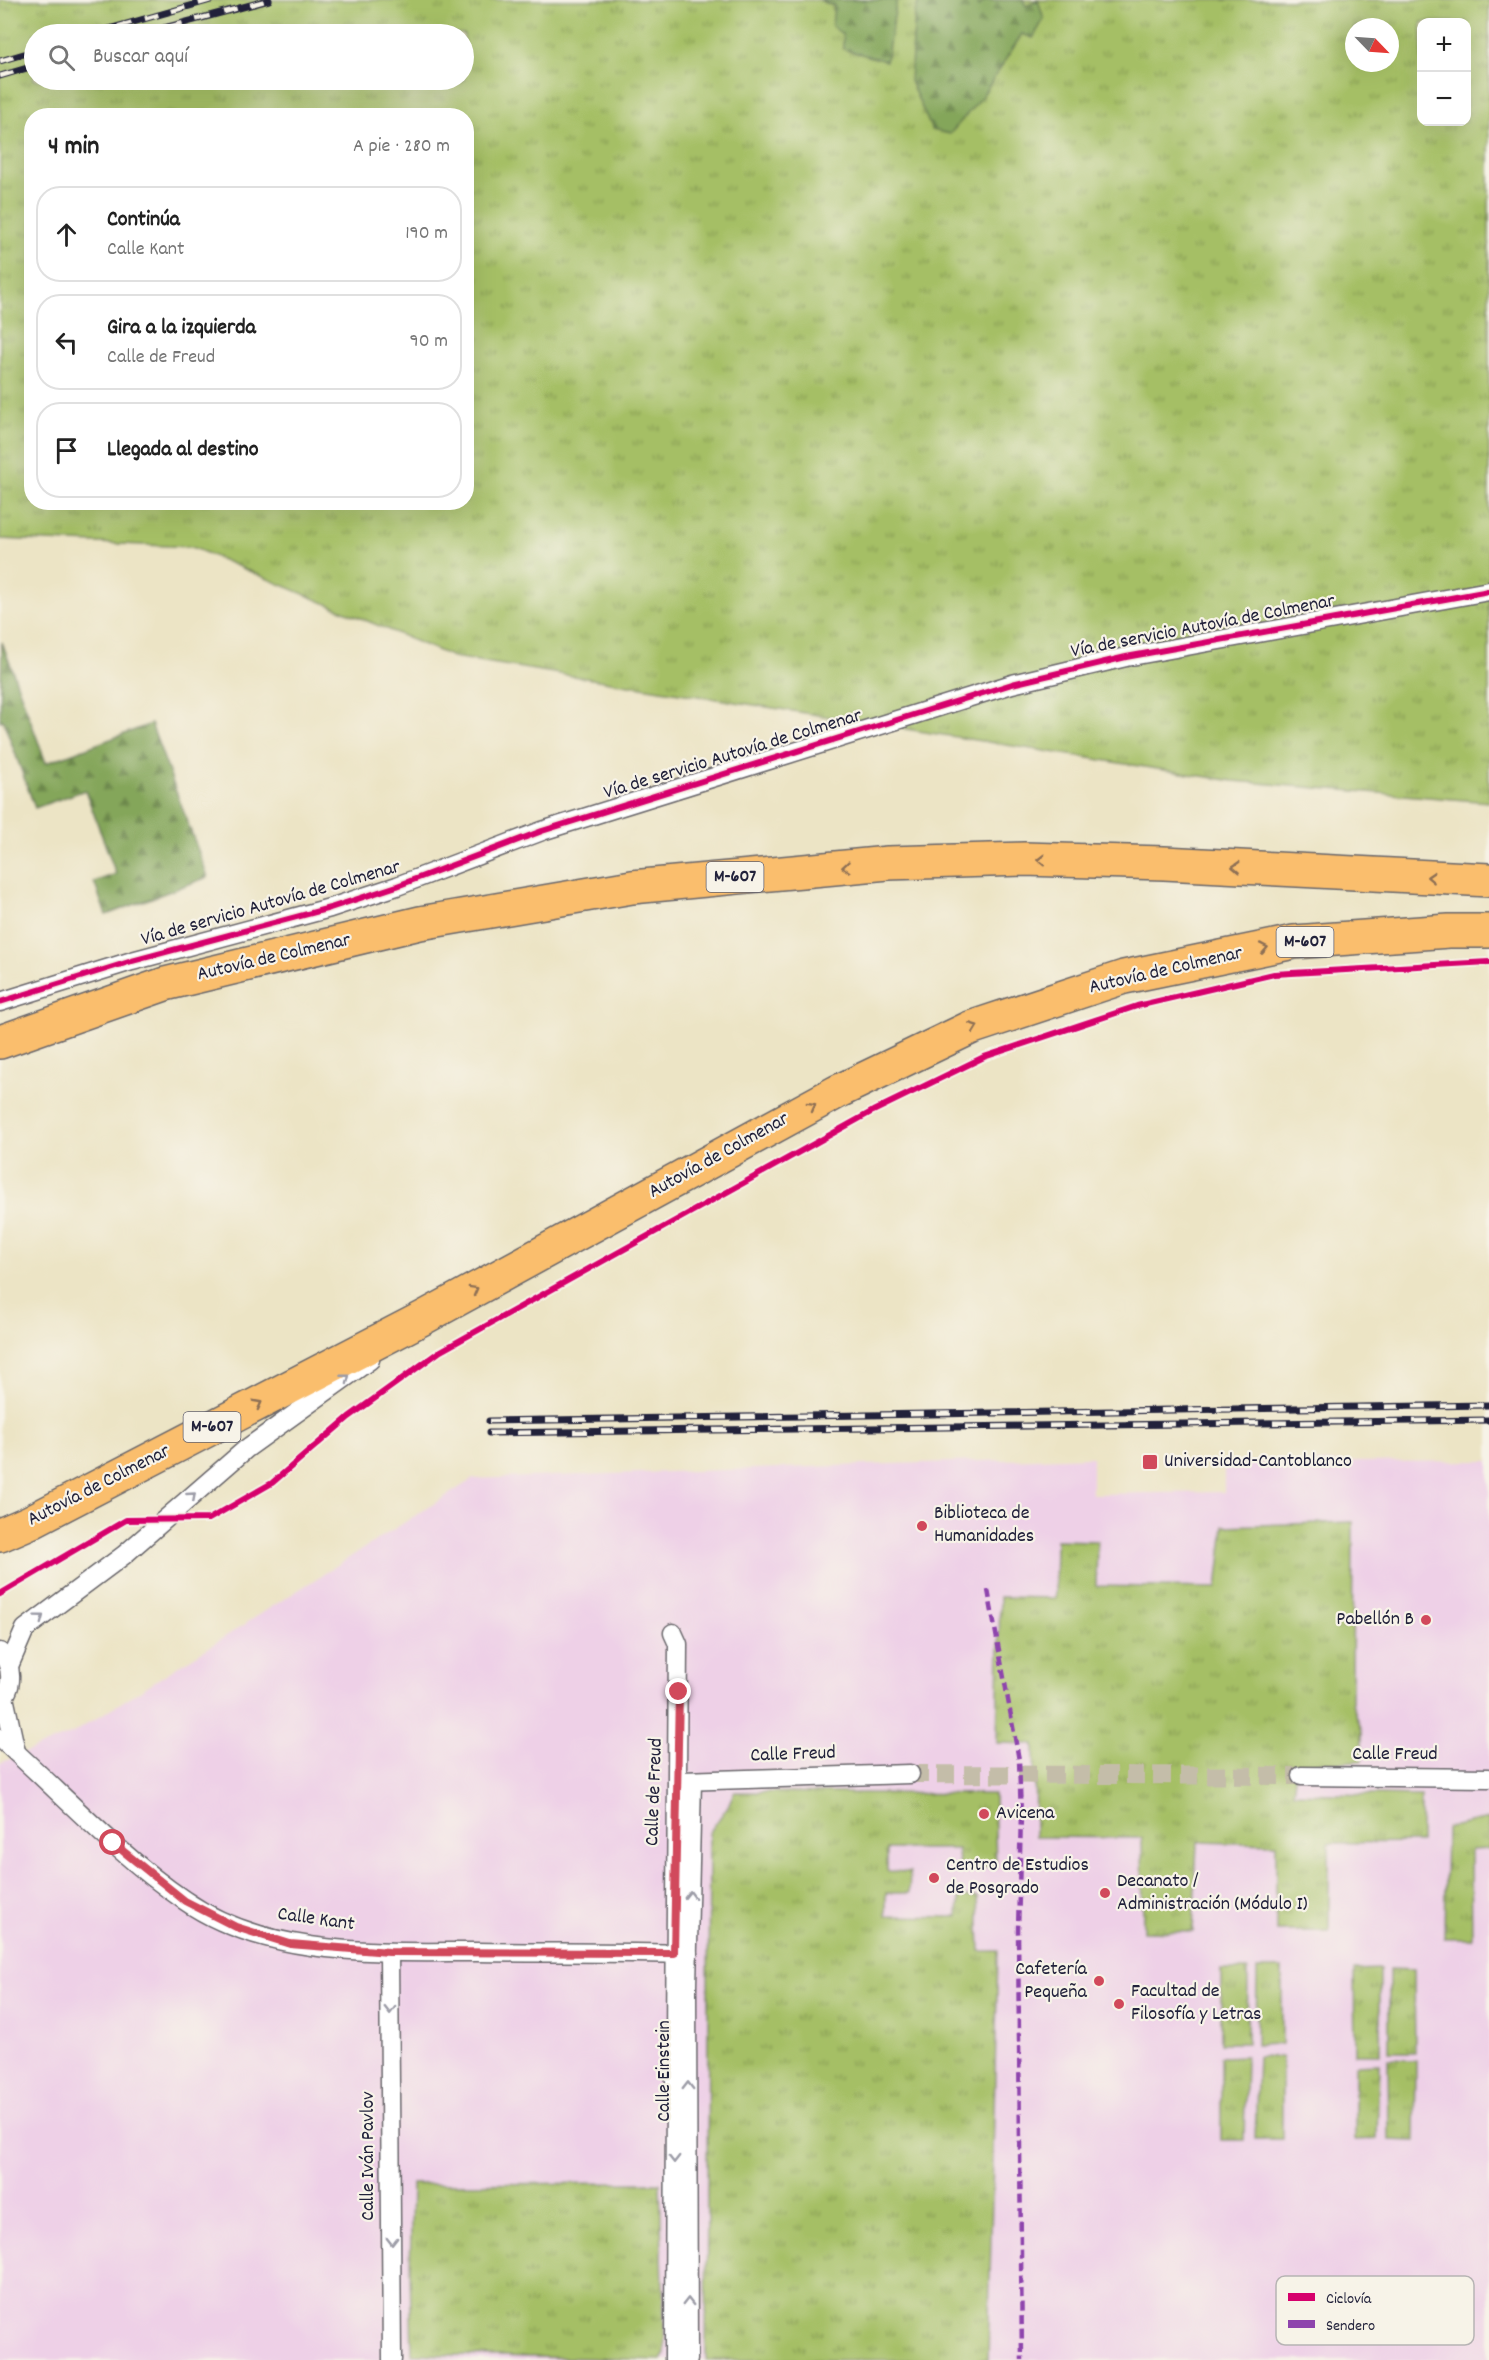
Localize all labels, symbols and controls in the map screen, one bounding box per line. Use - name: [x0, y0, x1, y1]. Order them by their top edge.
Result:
- north arrow: [1345, 18, 1399, 72]
- map controls: [1417, 18, 1471, 126]
- button: +: [1417, 18, 1471, 72]
- search box: [24, 24, 474, 90]
- icon: search: [45, 41, 78, 74]
- text: Buscar aquí: [93, 42, 188, 73]
- button: −: [1417, 72, 1471, 126]
- text: 4 min: [48, 129, 99, 166]
- text: A pie · 280 m: [353, 133, 450, 161]
- text: Continúa: [107, 205, 180, 236]
- icon: ahead: [50, 218, 83, 251]
- text: 190 m: [405, 220, 448, 248]
- text: Calle Kant: [107, 236, 184, 264]
- text: Gira a la izquierda: [107, 313, 256, 344]
- icon: left: [50, 326, 83, 359]
- text: 90 m: [410, 328, 448, 356]
- text: Calle de Freud: [107, 344, 215, 372]
- icon: arrive: [50, 434, 83, 467]
- text: Llegada al destino: [107, 435, 259, 466]
- street label: Vía de servicio Autovía de Colmenar: [1069, 588, 1338, 666]
- street label: Vía de servicio Autovía de Colmenar: [601, 702, 866, 808]
- street label: Vía de servicio Autovía de Colmenar: [138, 853, 404, 954]
- one-way arrow: [1037, 854, 1046, 866]
- one-way arrow: [842, 860, 851, 873]
- one-way arrow: [1231, 860, 1240, 873]
- road number: M-607: [706, 862, 764, 892]
- one-way arrow: [1426, 871, 1435, 884]
- street label: Autovía de Colmenar: [195, 927, 354, 989]
- road number: M-607: [1276, 927, 1334, 957]
- street label: Autovía de Colmenar: [1087, 940, 1246, 1002]
- one-way arrow: [1258, 942, 1268, 955]
- one-way arrow: [968, 1022, 979, 1035]
- one-way arrow: [805, 1102, 816, 1113]
- street label: Autovía de Colmenar: [644, 1105, 795, 1206]
- one-way arrow: [468, 1286, 479, 1297]
- one-way arrow: [340, 1374, 351, 1385]
- one-way arrow: [252, 1399, 263, 1411]
- road number: M-607: [184, 1412, 240, 1442]
- street label: Autovía de Colmenar: [23, 1438, 176, 1534]
- place label: Universidad-Cantoblanco: [1164, 1448, 1352, 1476]
- marker: Universidad-Cantoblanco: [1141, 1453, 1159, 1471]
- one-way arrow: [185, 1492, 196, 1503]
- place label: Biblioteca de Humanidades: [934, 1500, 1034, 1551]
- marker: Biblioteca de Humanidades: [915, 1519, 929, 1533]
- place label: Pabellón B: [1336, 1606, 1414, 1634]
- marker: Pabellón B: [1419, 1613, 1433, 1627]
- one-way arrow: [33, 1614, 44, 1625]
- route end: [665, 1678, 691, 1704]
- street label: Calle de Freud: [639, 1738, 671, 1846]
- street label: Calle Freud: [750, 1740, 836, 1770]
- street label: Calle Freud: [1352, 1741, 1438, 1769]
- place label: Avicena: [996, 1800, 1055, 1828]
- marker: Avicena: [977, 1807, 991, 1821]
- route start: [99, 1829, 125, 1855]
- place label: Centro de Estudios de Posgrado: [946, 1852, 1089, 1903]
- place label: Decanato / Administración (Módulo I): [1117, 1868, 1308, 1919]
- marker: Centro de Estudios de Posgrado: [927, 1871, 941, 1885]
- marker: Decanato / Administración (Módulo I): [1098, 1886, 1112, 1900]
- one-way arrow: [683, 1891, 696, 1900]
- street label: Calle Kant: [276, 1901, 356, 1939]
- place label: Cafetería Pequeña: [1015, 1956, 1088, 2007]
- marker: Cafetería Pequeña: [1092, 1974, 1106, 1988]
- place label: Facultad de Filosofía y Letras: [1131, 1978, 1262, 2029]
- marker: Facultad de Filosofía y Letras: [1112, 1997, 1126, 2011]
- one-way arrow: [384, 2006, 396, 2015]
- street label: Calle Einstein: [651, 2020, 679, 2122]
- one-way arrow: [682, 2081, 694, 2090]
- street label: Calle Iván Pavlov: [355, 2091, 383, 2221]
- one-way arrow: [668, 2154, 680, 2163]
- one-way arrow: [386, 2236, 398, 2245]
- legend: [1276, 2276, 1474, 2345]
- text: Ciclovía: [1326, 2288, 1372, 2311]
- one-way arrow: [682, 2297, 694, 2306]
- text: Sendero: [1326, 2315, 1375, 2338]

